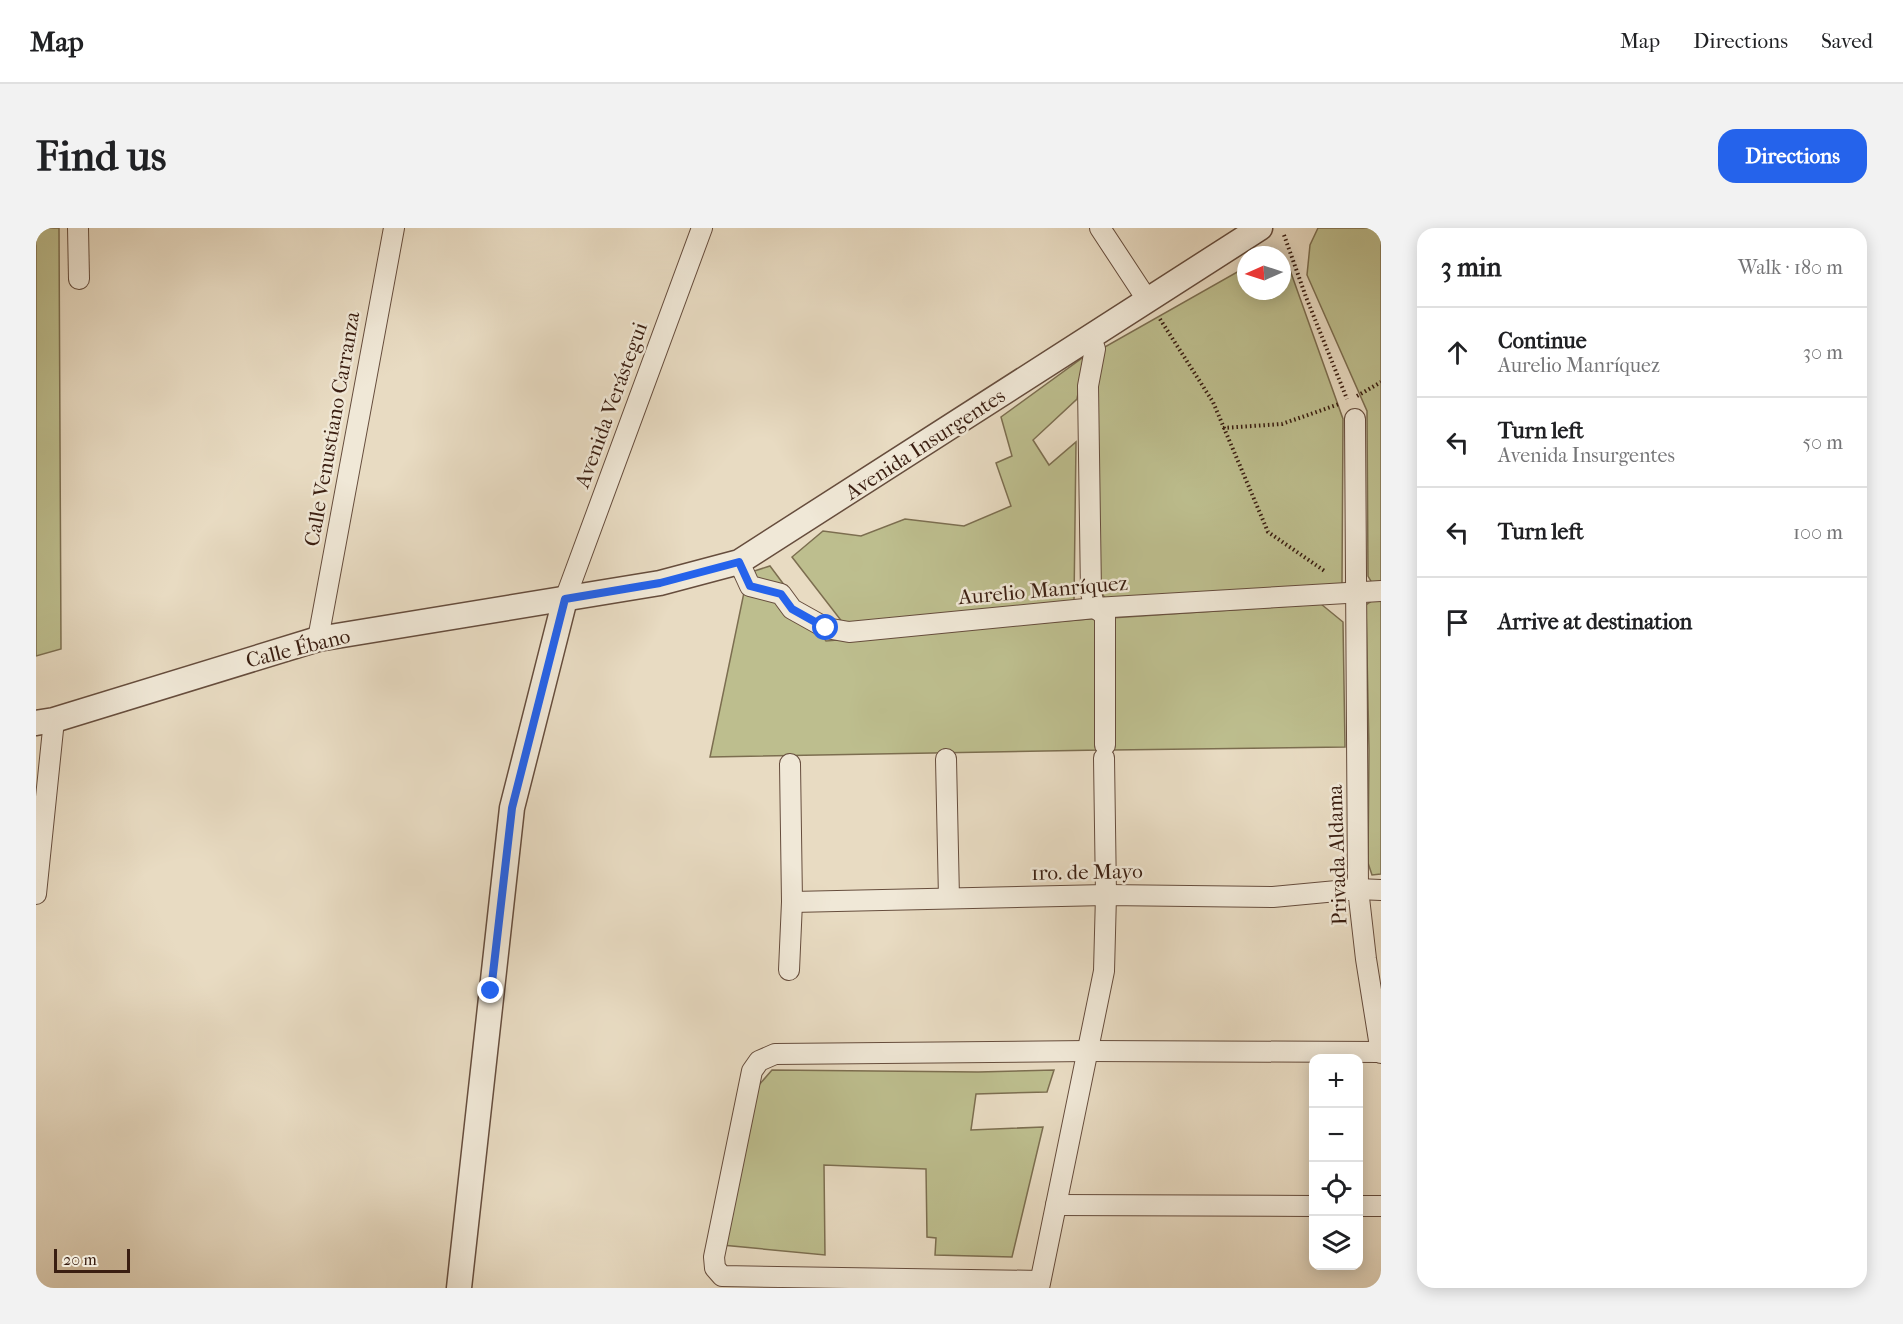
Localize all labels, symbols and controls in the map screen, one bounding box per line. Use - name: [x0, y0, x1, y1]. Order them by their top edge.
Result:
- text: Map: [30, 25, 84, 58]
- text: Map: [1620, 29, 1660, 53]
- text: Directions: [1693, 29, 1788, 53]
- text: Saved: [1821, 29, 1873, 53]
- button: Directions: [1718, 129, 1867, 183]
- text: Find us: [36, 132, 166, 181]
- north arrow: [1237, 246, 1291, 300]
- text: 3 min: [1441, 252, 1502, 283]
- text: Walk · 180 m: [1738, 256, 1843, 279]
- street label: Calle Venustiano Carranza: [300, 309, 365, 548]
- street label: Avenida Verástegui: [570, 319, 652, 492]
- text: Continue: [1498, 328, 1587, 354]
- icon: ahead: [1441, 336, 1474, 369]
- text: 30 m: [1803, 341, 1843, 364]
- text: Aurelio Manríquez: [1498, 354, 1660, 377]
- street label: Avenida Insurgentes: [840, 383, 1010, 505]
- text: Turn left: [1498, 418, 1584, 444]
- icon: left: [1441, 426, 1474, 459]
- text: 50 m: [1802, 431, 1843, 454]
- text: Avenida Insurgentes: [1498, 444, 1675, 467]
- icon: left: [1441, 516, 1474, 549]
- text: Turn left: [1498, 519, 1584, 545]
- text: 100 m: [1793, 521, 1843, 544]
- street label: Aurelio Manríquez: [956, 571, 1129, 609]
- icon: arrive: [1441, 606, 1474, 639]
- text: Arrive at destination: [1498, 609, 1692, 635]
- route start: [812, 614, 838, 640]
- street label: Calle Ébano: [243, 623, 353, 673]
- street label: Privada Aldama: [1323, 784, 1351, 926]
- street label: 1ro. de Mayo: [1031, 859, 1143, 885]
- route end: [477, 977, 503, 1003]
- map controls: [1309, 1054, 1363, 1270]
- button: +: [1309, 1054, 1363, 1108]
- button: −: [1309, 1108, 1363, 1162]
- button: locate: [1309, 1162, 1363, 1216]
- button: layers: [1309, 1216, 1363, 1270]
- scale bar: [54, 1246, 130, 1274]
- text: 20 m: [63, 1250, 97, 1269]

